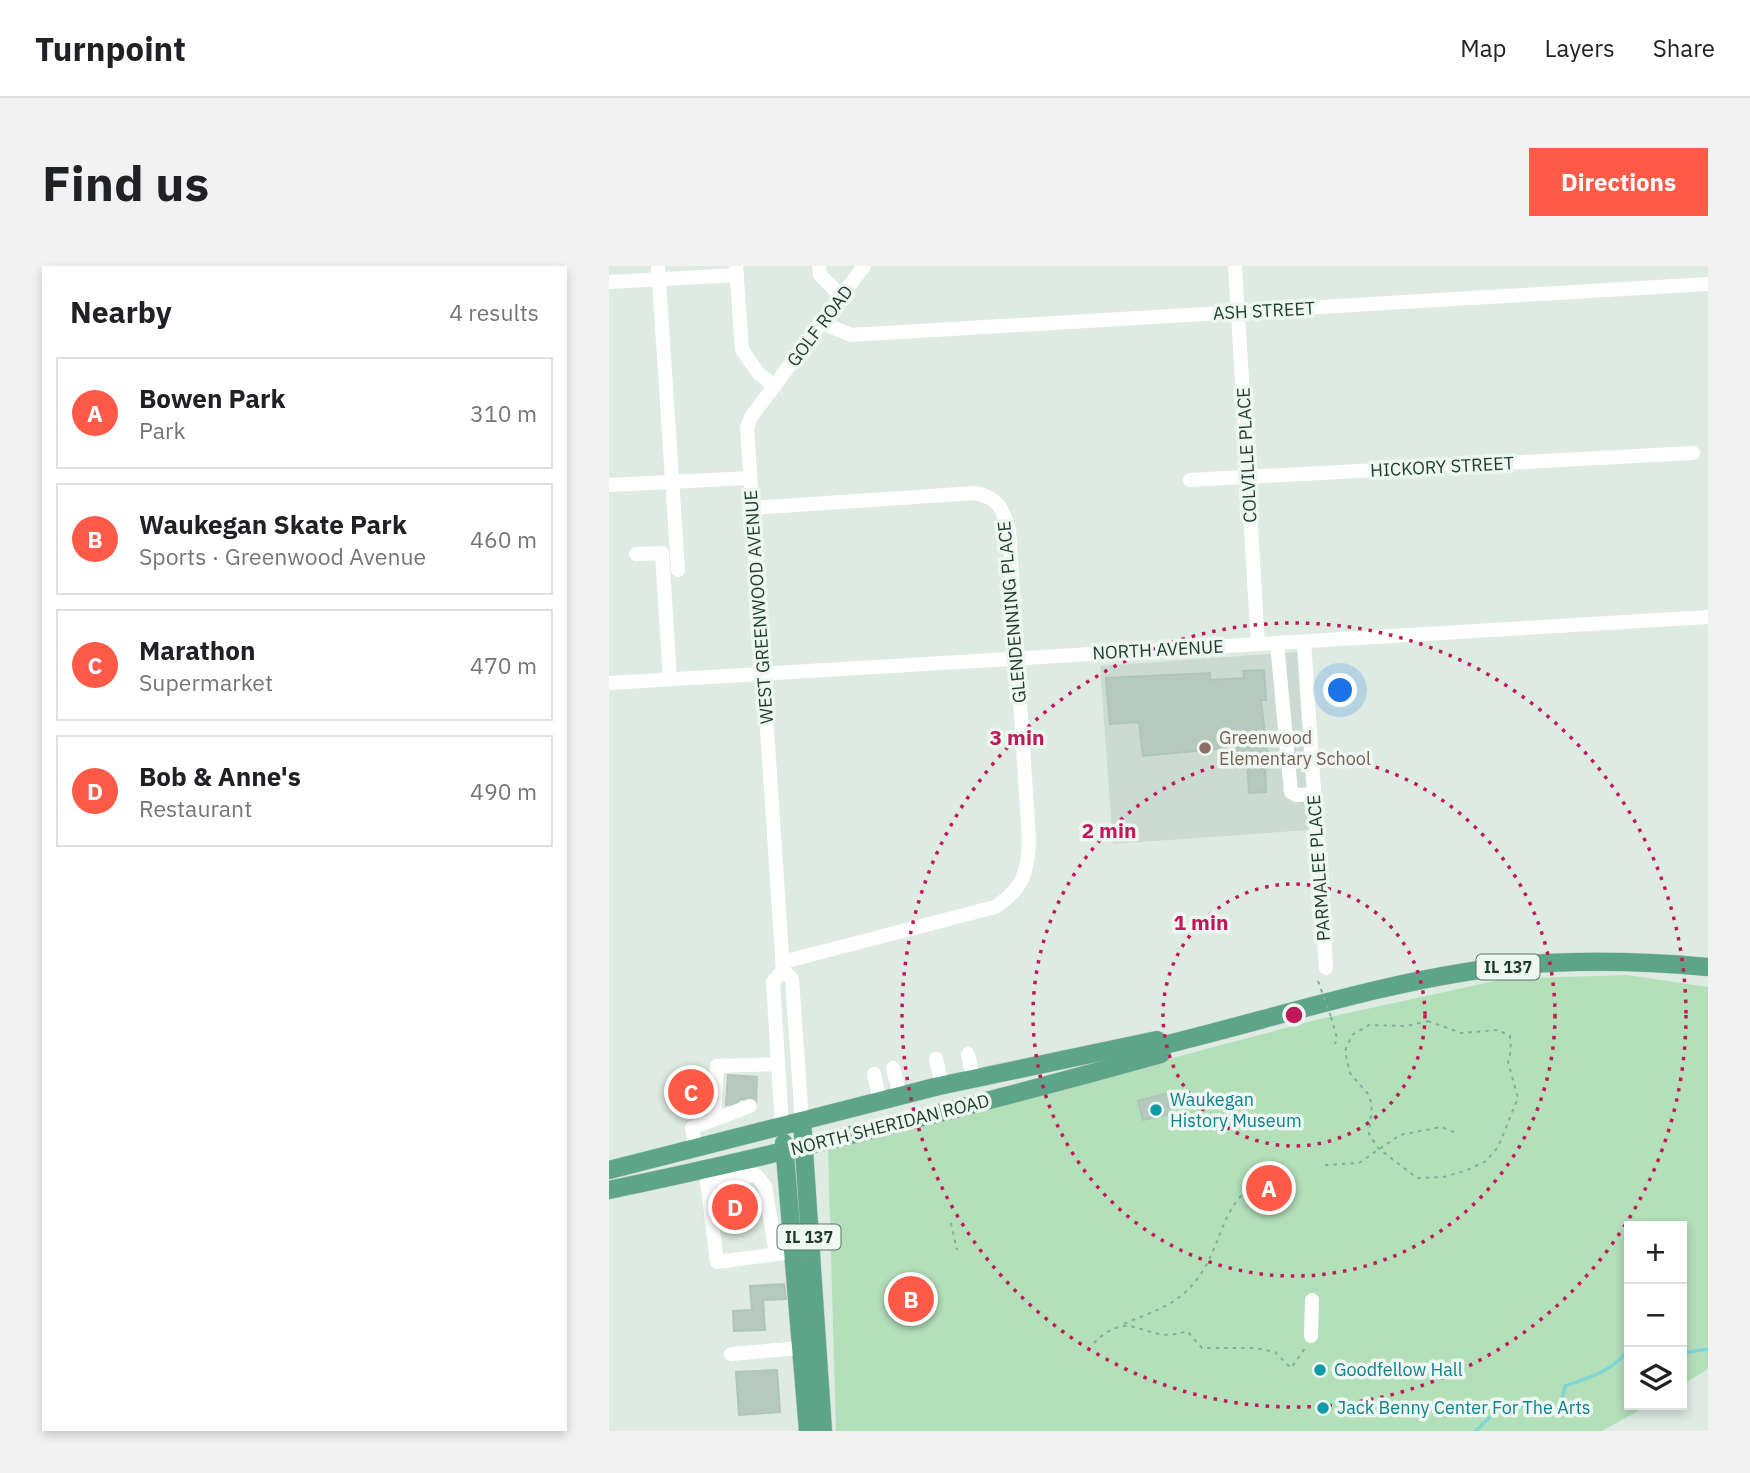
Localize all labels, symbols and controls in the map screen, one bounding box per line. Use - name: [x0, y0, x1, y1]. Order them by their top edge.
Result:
- text: Turnpoint: [35, 27, 186, 70]
- text: Map: [1460, 32, 1507, 64]
- text: Layers: [1545, 32, 1615, 64]
- text: Share: [1653, 32, 1715, 64]
- button: Directions: [1529, 148, 1708, 216]
- text: Find us: [42, 151, 209, 214]
- street label: GOLF ROAD: [782, 280, 858, 371]
- text: Nearby: [70, 292, 172, 331]
- street label: ASH STREET: [1212, 296, 1316, 325]
- text: 4 results: [449, 297, 539, 327]
- text: Bowen Park: [139, 381, 286, 415]
- street label: COLVILLE PLACE: [1231, 387, 1262, 523]
- text: A: [87, 398, 103, 428]
- text: 310 m: [470, 398, 537, 428]
- text: Park: [139, 415, 186, 445]
- street label: HICKORY STREET: [1370, 451, 1514, 482]
- street label: WEST GREENWOOD AVENUE: [739, 489, 778, 725]
- text: Waukegan Skate Park: [139, 507, 407, 541]
- street label: GLENDENNING PLACE: [992, 520, 1031, 704]
- text: B: [87, 524, 103, 554]
- text: 460 m: [470, 524, 537, 554]
- text: Sports · Greenwood Avenue: [139, 541, 426, 571]
- text: Marathon: [139, 633, 255, 667]
- street label: NORTH AVENUE: [1092, 635, 1224, 664]
- text: C: [88, 650, 102, 680]
- text: 470 m: [470, 650, 537, 680]
- text: Supermarket: [139, 667, 273, 697]
- your location: [1323, 673, 1357, 707]
- text: 3 min: [990, 723, 1044, 751]
- place label: Greenwood Elementary School: [1219, 726, 1371, 770]
- marker: Greenwood Elementary School: [1197, 740, 1213, 756]
- text: Bob & Anne's: [139, 759, 301, 793]
- text: D: [87, 776, 103, 806]
- text: 490 m: [470, 776, 537, 806]
- text: Restaurant: [139, 793, 252, 823]
- street label: PARMALEE PLACE: [1302, 794, 1335, 942]
- text: 2 min: [1082, 816, 1136, 844]
- text: 1 min: [1174, 908, 1228, 936]
- road number: IL 137: [1476, 954, 1539, 980]
- centre of rings: [1282, 1003, 1306, 1027]
- pin: C: [668, 1066, 714, 1118]
- place label: Waukegan History Museum: [1170, 1088, 1302, 1132]
- street label: NORTH SHERIDAN ROAD: [788, 1089, 992, 1160]
- marker: Waukegan History Museum: [1148, 1102, 1164, 1118]
- pin: A: [1246, 1162, 1292, 1214]
- pin: D: [712, 1181, 758, 1233]
- map controls: [1624, 1221, 1687, 1410]
- button: +: [1624, 1221, 1687, 1284]
- road number: IL 137: [777, 1225, 841, 1250]
- pin: B: [888, 1273, 934, 1325]
- button: −: [1624, 1284, 1687, 1347]
- button: layers: [1624, 1347, 1687, 1410]
- place label: Goodfellow Hall: [1334, 1358, 1463, 1381]
- marker: Goodfellow Hall: [1312, 1362, 1328, 1378]
- place label: Jack Benny Center For The Arts: [1337, 1396, 1591, 1419]
- marker: Jack Benny Center For The Arts: [1315, 1400, 1331, 1416]

